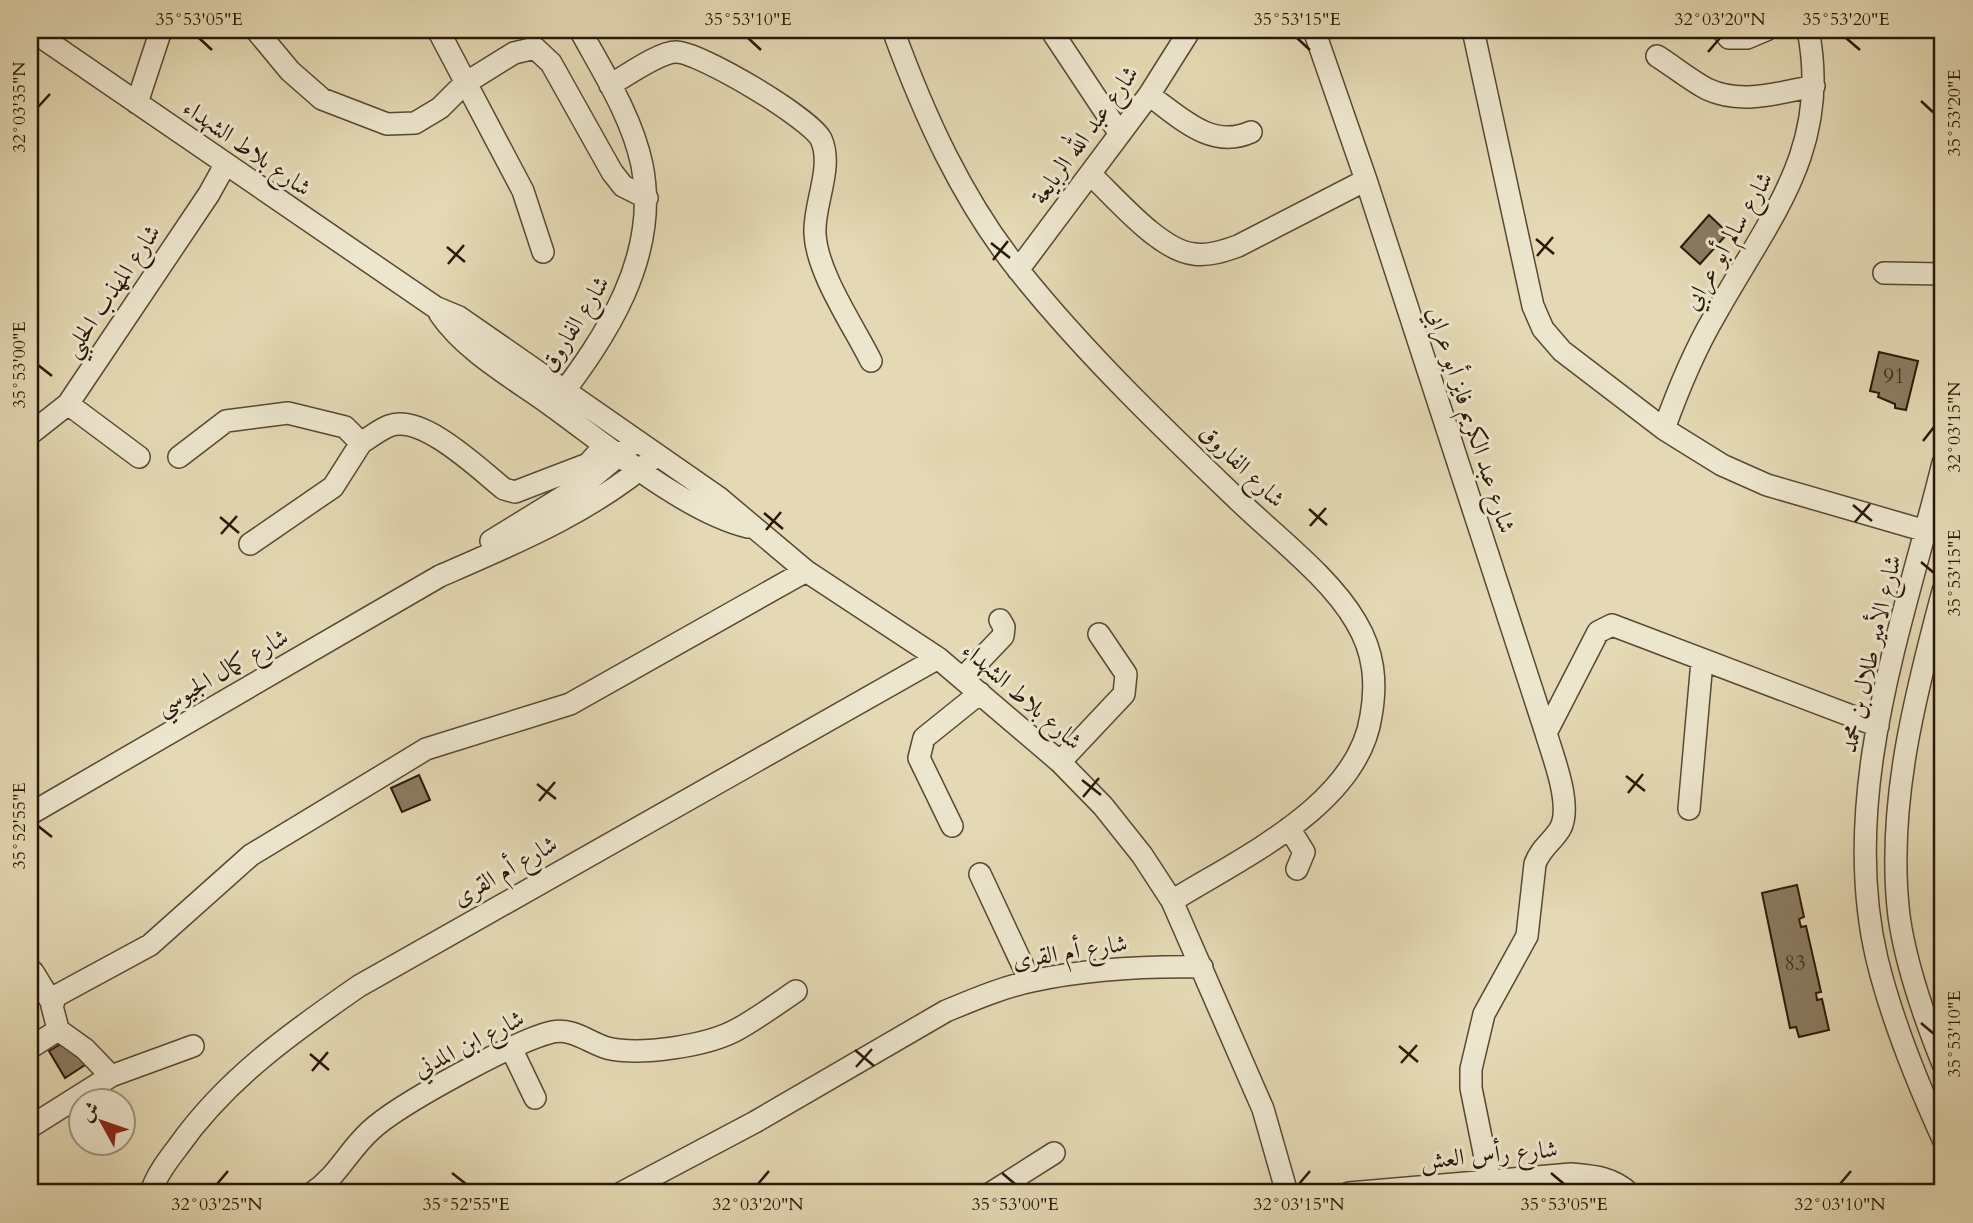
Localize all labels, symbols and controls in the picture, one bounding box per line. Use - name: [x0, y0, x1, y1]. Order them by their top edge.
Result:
- text: 35°53'05"E: [155, 7, 243, 32]
- text: 35°53'10"E: [704, 7, 792, 32]
- text: 35°53'15"E: [1253, 7, 1341, 32]
- text: 32°03'20"N: [1674, 7, 1766, 32]
- text: 35°53'20"E: [1802, 7, 1890, 32]
- street label: شارع عبد الله الربايعة: [1021, 57, 1149, 213]
- text: 32°03'35"N: [7, 61, 32, 153]
- text: 35°53'20"E: [1942, 69, 1967, 157]
- street label: شارع بلاط الشهداء: [174, 91, 318, 207]
- street label: شارع سالم أبو عرابي: [1674, 165, 1784, 318]
- street label: شارع المهذب الحلبي: [55, 218, 173, 367]
- street label: شارع الفاروق: [532, 270, 620, 380]
- street label: شارع عبد الكريم فايز أبو عرابي: [1415, 302, 1524, 539]
- text: 35°53'00"E: [7, 321, 32, 409]
- house number: 91: [1883, 362, 1905, 391]
- text: 32°03'15"N: [1942, 381, 1967, 473]
- street label: شارع الفاروق: [1190, 417, 1292, 517]
- text: 35°53'15"E: [1942, 529, 1967, 617]
- street label: شارع الأمير طلال بن محمد: [1832, 552, 1913, 757]
- street label: شارع كمال الجيوسي: [150, 621, 297, 728]
- street label: شارع بلاط الشهداء: [953, 634, 1089, 760]
- text: 35°52'55"E: [7, 782, 32, 870]
- street label: شارع أم القرى: [446, 827, 566, 918]
- street label: شارع أم القرى: [1010, 926, 1131, 981]
- house number: 83: [1784, 949, 1806, 978]
- text: 35°53'10"E: [1942, 990, 1967, 1078]
- street label: شارع ابن المدني: [408, 1002, 531, 1089]
- north arrow: [66, 1086, 136, 1156]
- text: ش: [74, 1096, 106, 1127]
- street label: شارع رأس العش: [1419, 1132, 1559, 1180]
- text: 32°03'25"N: [171, 1192, 263, 1217]
- text: 35°52'55"E: [422, 1192, 510, 1217]
- text: 32°03'20"N: [712, 1192, 804, 1217]
- text: 35°53'00"E: [971, 1192, 1059, 1217]
- text: 32°03'15"N: [1253, 1192, 1345, 1217]
- text: 35°53'05"E: [1520, 1192, 1608, 1217]
- text: 32°03'10"N: [1794, 1192, 1886, 1217]

